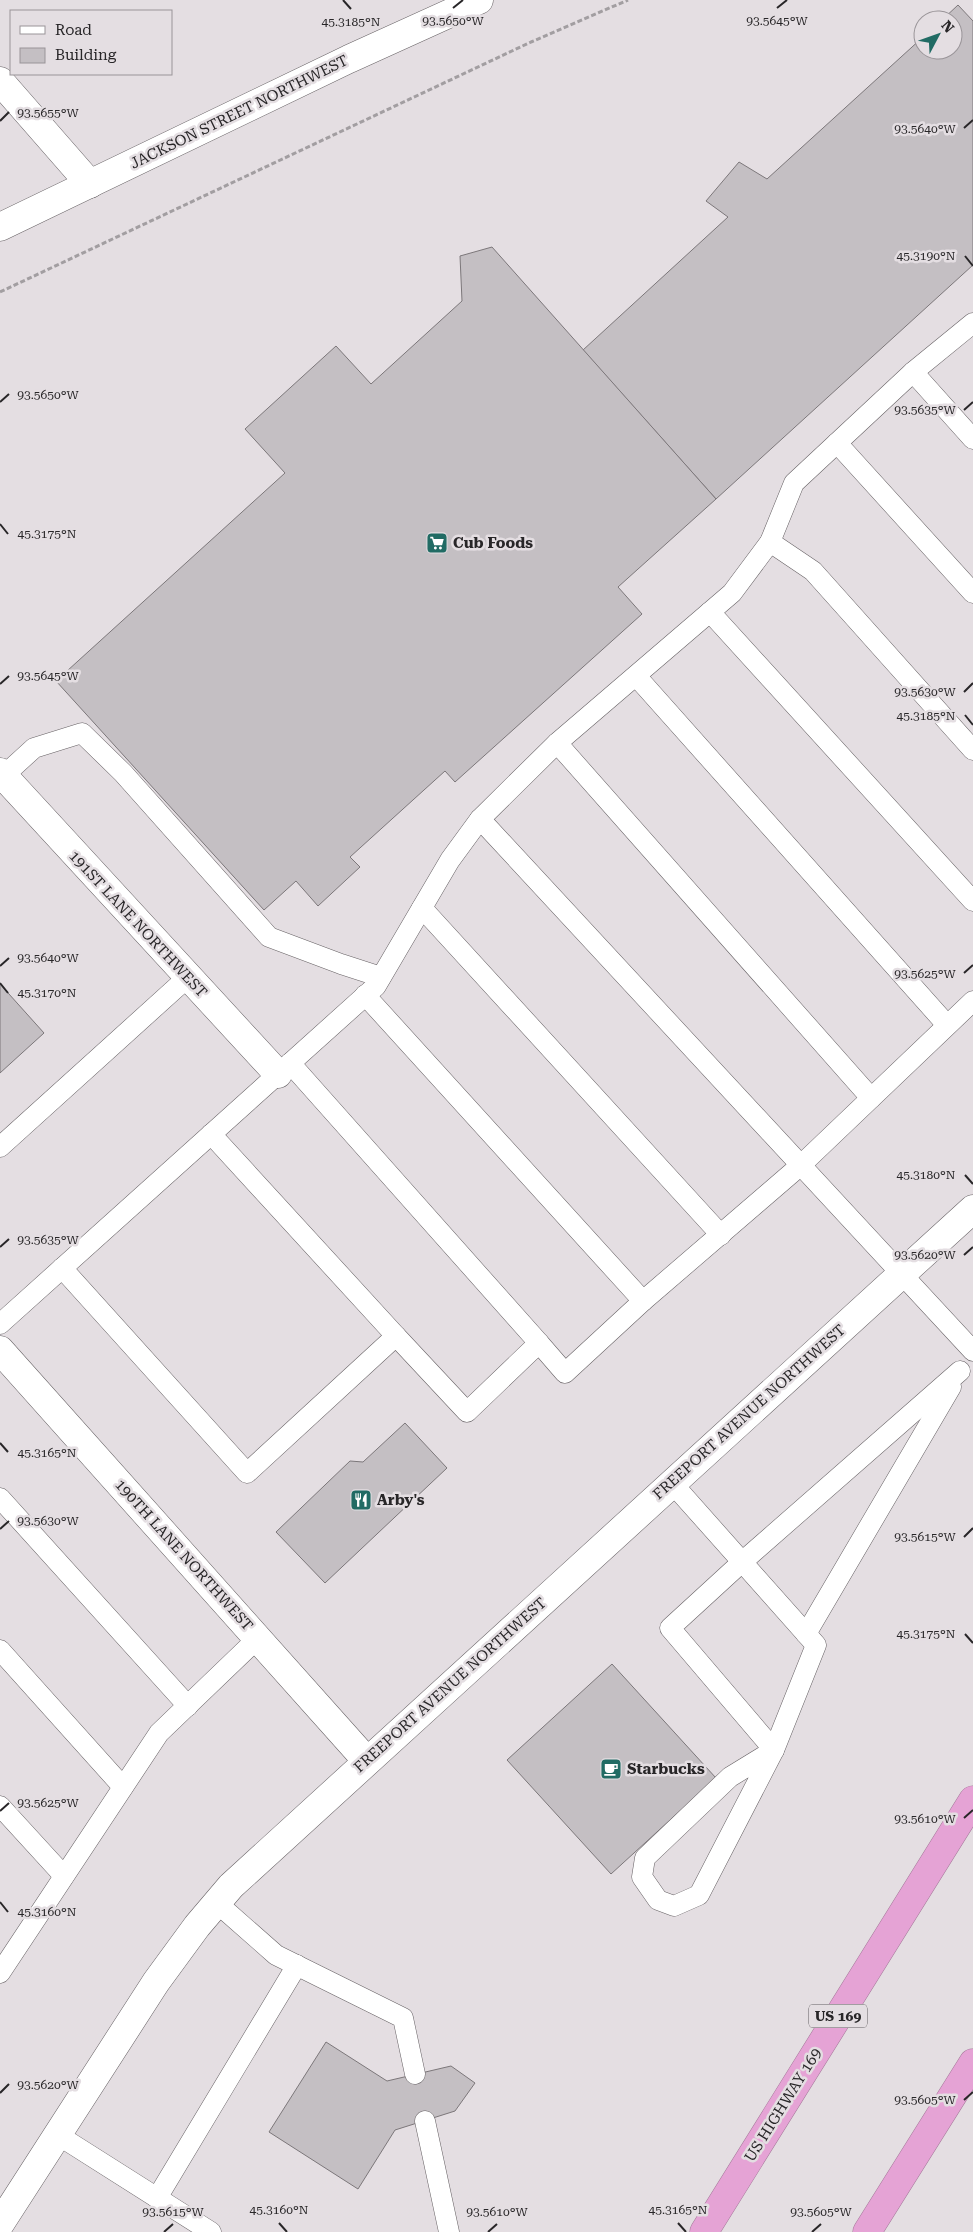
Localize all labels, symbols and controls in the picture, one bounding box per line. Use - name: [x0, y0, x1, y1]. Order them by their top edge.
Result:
- legend: [10, 10, 172, 75]
- north arrow: [913, 10, 963, 60]
- text: 93.5650°W: [422, 14, 485, 28]
- text: 93.5645°W: [746, 14, 809, 28]
- text: 45.3185°N: [322, 15, 381, 29]
- text: N: [938, 17, 958, 36]
- text: Road: [55, 21, 92, 39]
- text: Building: [55, 46, 117, 64]
- street label: JACKSON STREET NORTHWEST: [127, 51, 351, 173]
- text: 93.5655°W: [17, 106, 80, 120]
- text: 93.5640°W: [894, 122, 957, 136]
- text: 45.3190°N: [897, 249, 956, 263]
- text: 93.5650°W: [17, 388, 80, 402]
- text: 93.5635°W: [894, 403, 957, 417]
- text: 45.3175°N: [18, 527, 77, 541]
- supermarket icon: Cub Foods: [425, 531, 449, 555]
- place label: Cub Foods: [453, 534, 533, 552]
- text: 93.5645°W: [17, 669, 80, 683]
- text: 93.5630°W: [894, 685, 957, 699]
- text: 45.3185°N: [897, 709, 956, 723]
- street label: 191ST LANE NORTHWEST: [65, 847, 211, 1001]
- text: 93.5640°W: [17, 951, 80, 965]
- text: 93.5625°W: [894, 967, 957, 981]
- text: 45.3170°N: [18, 986, 77, 1000]
- text: 45.3180°N: [897, 1168, 956, 1182]
- text: 93.5635°W: [17, 1233, 80, 1247]
- text: 93.5620°W: [894, 1248, 957, 1262]
- street label: FREEPORT AVENUE NORTHWEST: [649, 1321, 849, 1503]
- text: 45.3165°N: [18, 1446, 77, 1460]
- street label: 190TH LANE NORTHWEST: [111, 1476, 257, 1634]
- restaurant icon: Arby's: [349, 1488, 373, 1512]
- place label: Arby's: [377, 1491, 425, 1509]
- text: 93.5630°W: [17, 1514, 80, 1528]
- text: 93.5615°W: [894, 1530, 957, 1544]
- street label: FREEPORT AVENUE NORTHWEST: [350, 1594, 550, 1776]
- text: 45.3175°N: [897, 1627, 956, 1641]
- cafe icon: Starbucks: [599, 1757, 623, 1781]
- place label: Starbucks: [627, 1760, 705, 1778]
- text: 93.5625°W: [17, 1796, 80, 1810]
- text: 93.5610°W: [894, 1812, 957, 1826]
- text: 45.3160°N: [18, 1905, 77, 1919]
- road number: US 169: [809, 2004, 867, 2028]
- street label: US HIGHWAY 169: [741, 2045, 825, 2165]
- text: 93.5620°W: [17, 2078, 80, 2092]
- text: 93.5605°W: [894, 2093, 957, 2107]
- text: 45.3160°N: [250, 2203, 309, 2217]
- text: 45.3165°N: [649, 2203, 708, 2217]
- text: 93.5615°W: [142, 2205, 205, 2219]
- text: 93.5610°W: [466, 2205, 529, 2219]
- text: 93.5605°W: [790, 2205, 853, 2219]

